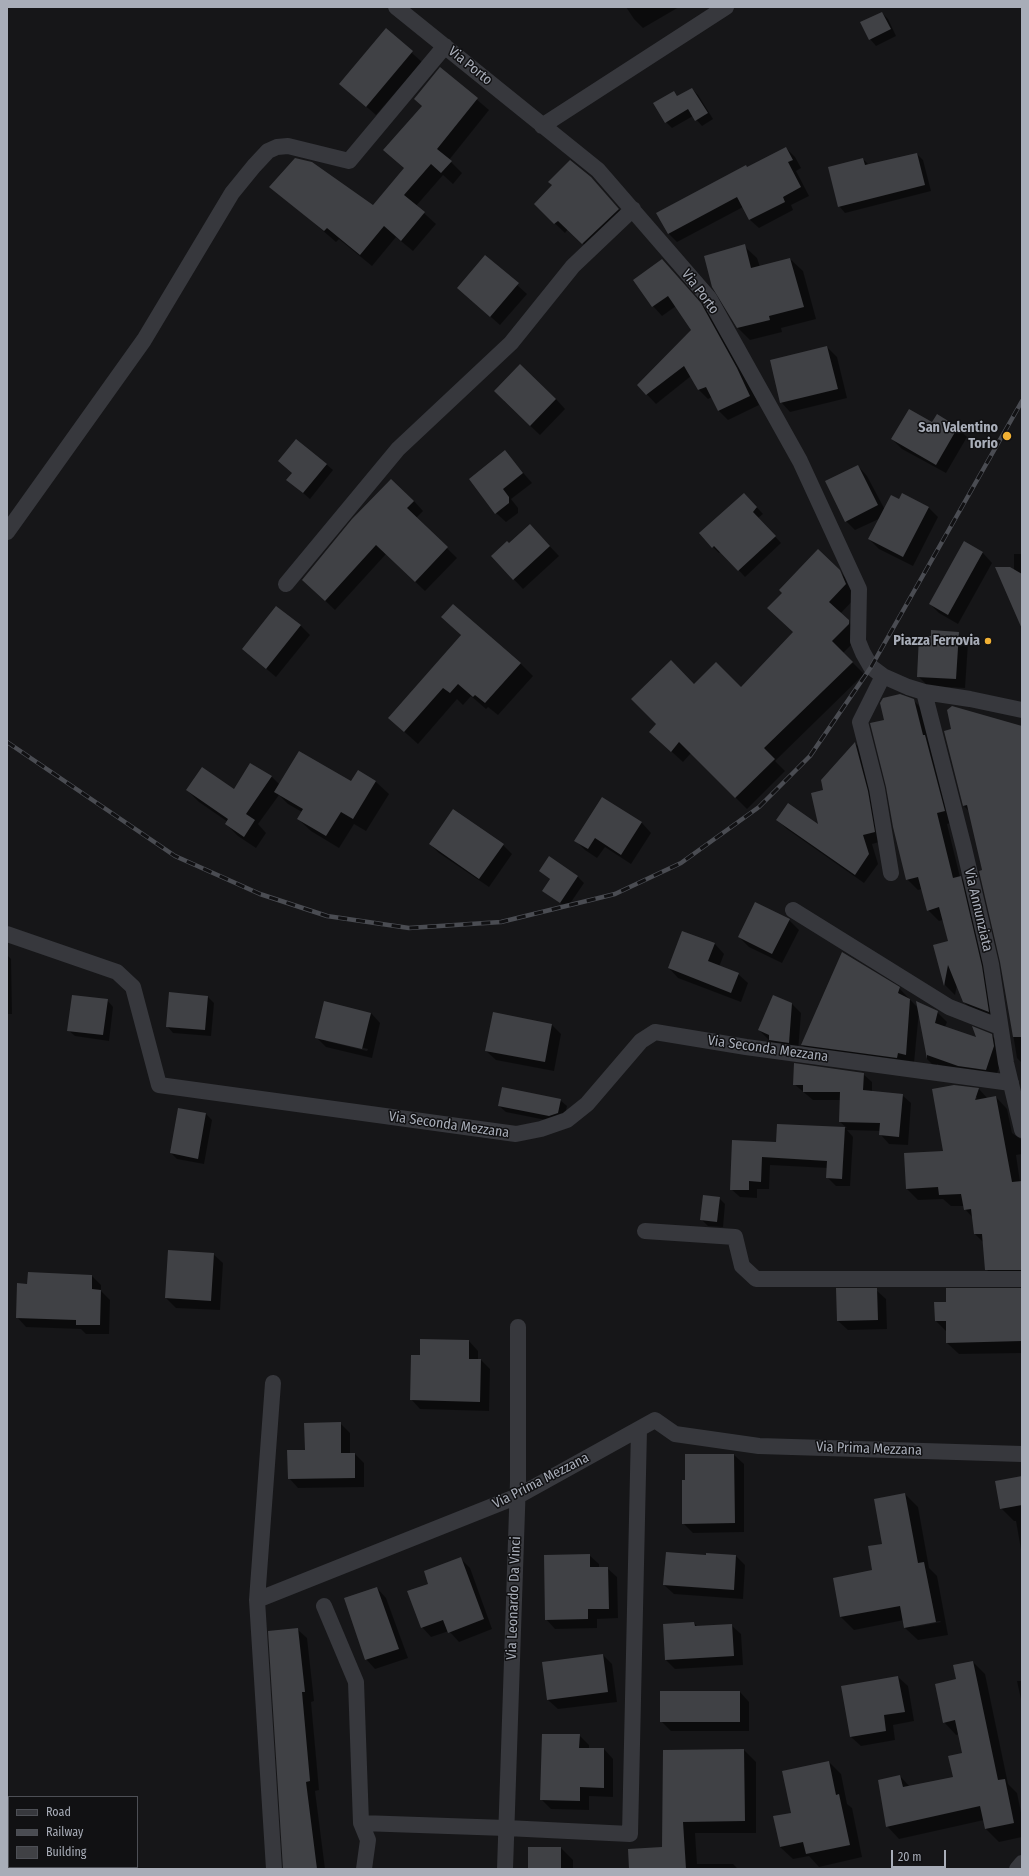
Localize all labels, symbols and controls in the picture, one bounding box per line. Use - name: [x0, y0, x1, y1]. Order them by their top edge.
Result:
- street label: Via Porto: [445, 43, 495, 89]
- street label: Via Porto: [678, 266, 722, 318]
- place label: San Valentino Torio: [918, 420, 998, 452]
- marker: San Valentino Torio: [1001, 430, 1013, 442]
- place label: Piazza Ferrovia: [893, 633, 980, 649]
- marker: Piazza Ferrovia: [983, 636, 993, 646]
- street label: Via Annunziata: [960, 867, 996, 953]
- street label: Via Seconda Mezzana: [707, 1032, 829, 1066]
- street label: Via Seconda Mezzana: [388, 1108, 510, 1142]
- street label: Via Prima Mezzana: [816, 1439, 922, 1459]
- street label: Via Prima Mezzana: [490, 1449, 592, 1513]
- street label: Via Leonardo Da Vinci: [503, 1536, 525, 1660]
- legend: [8, 1796, 138, 1868]
- text: Road: [46, 1805, 71, 1819]
- text: Railway: [46, 1825, 83, 1839]
- scale bar: [893, 1842, 948, 1868]
- text: Building: [46, 1845, 86, 1859]
- text: 20 m: [898, 1850, 922, 1864]

